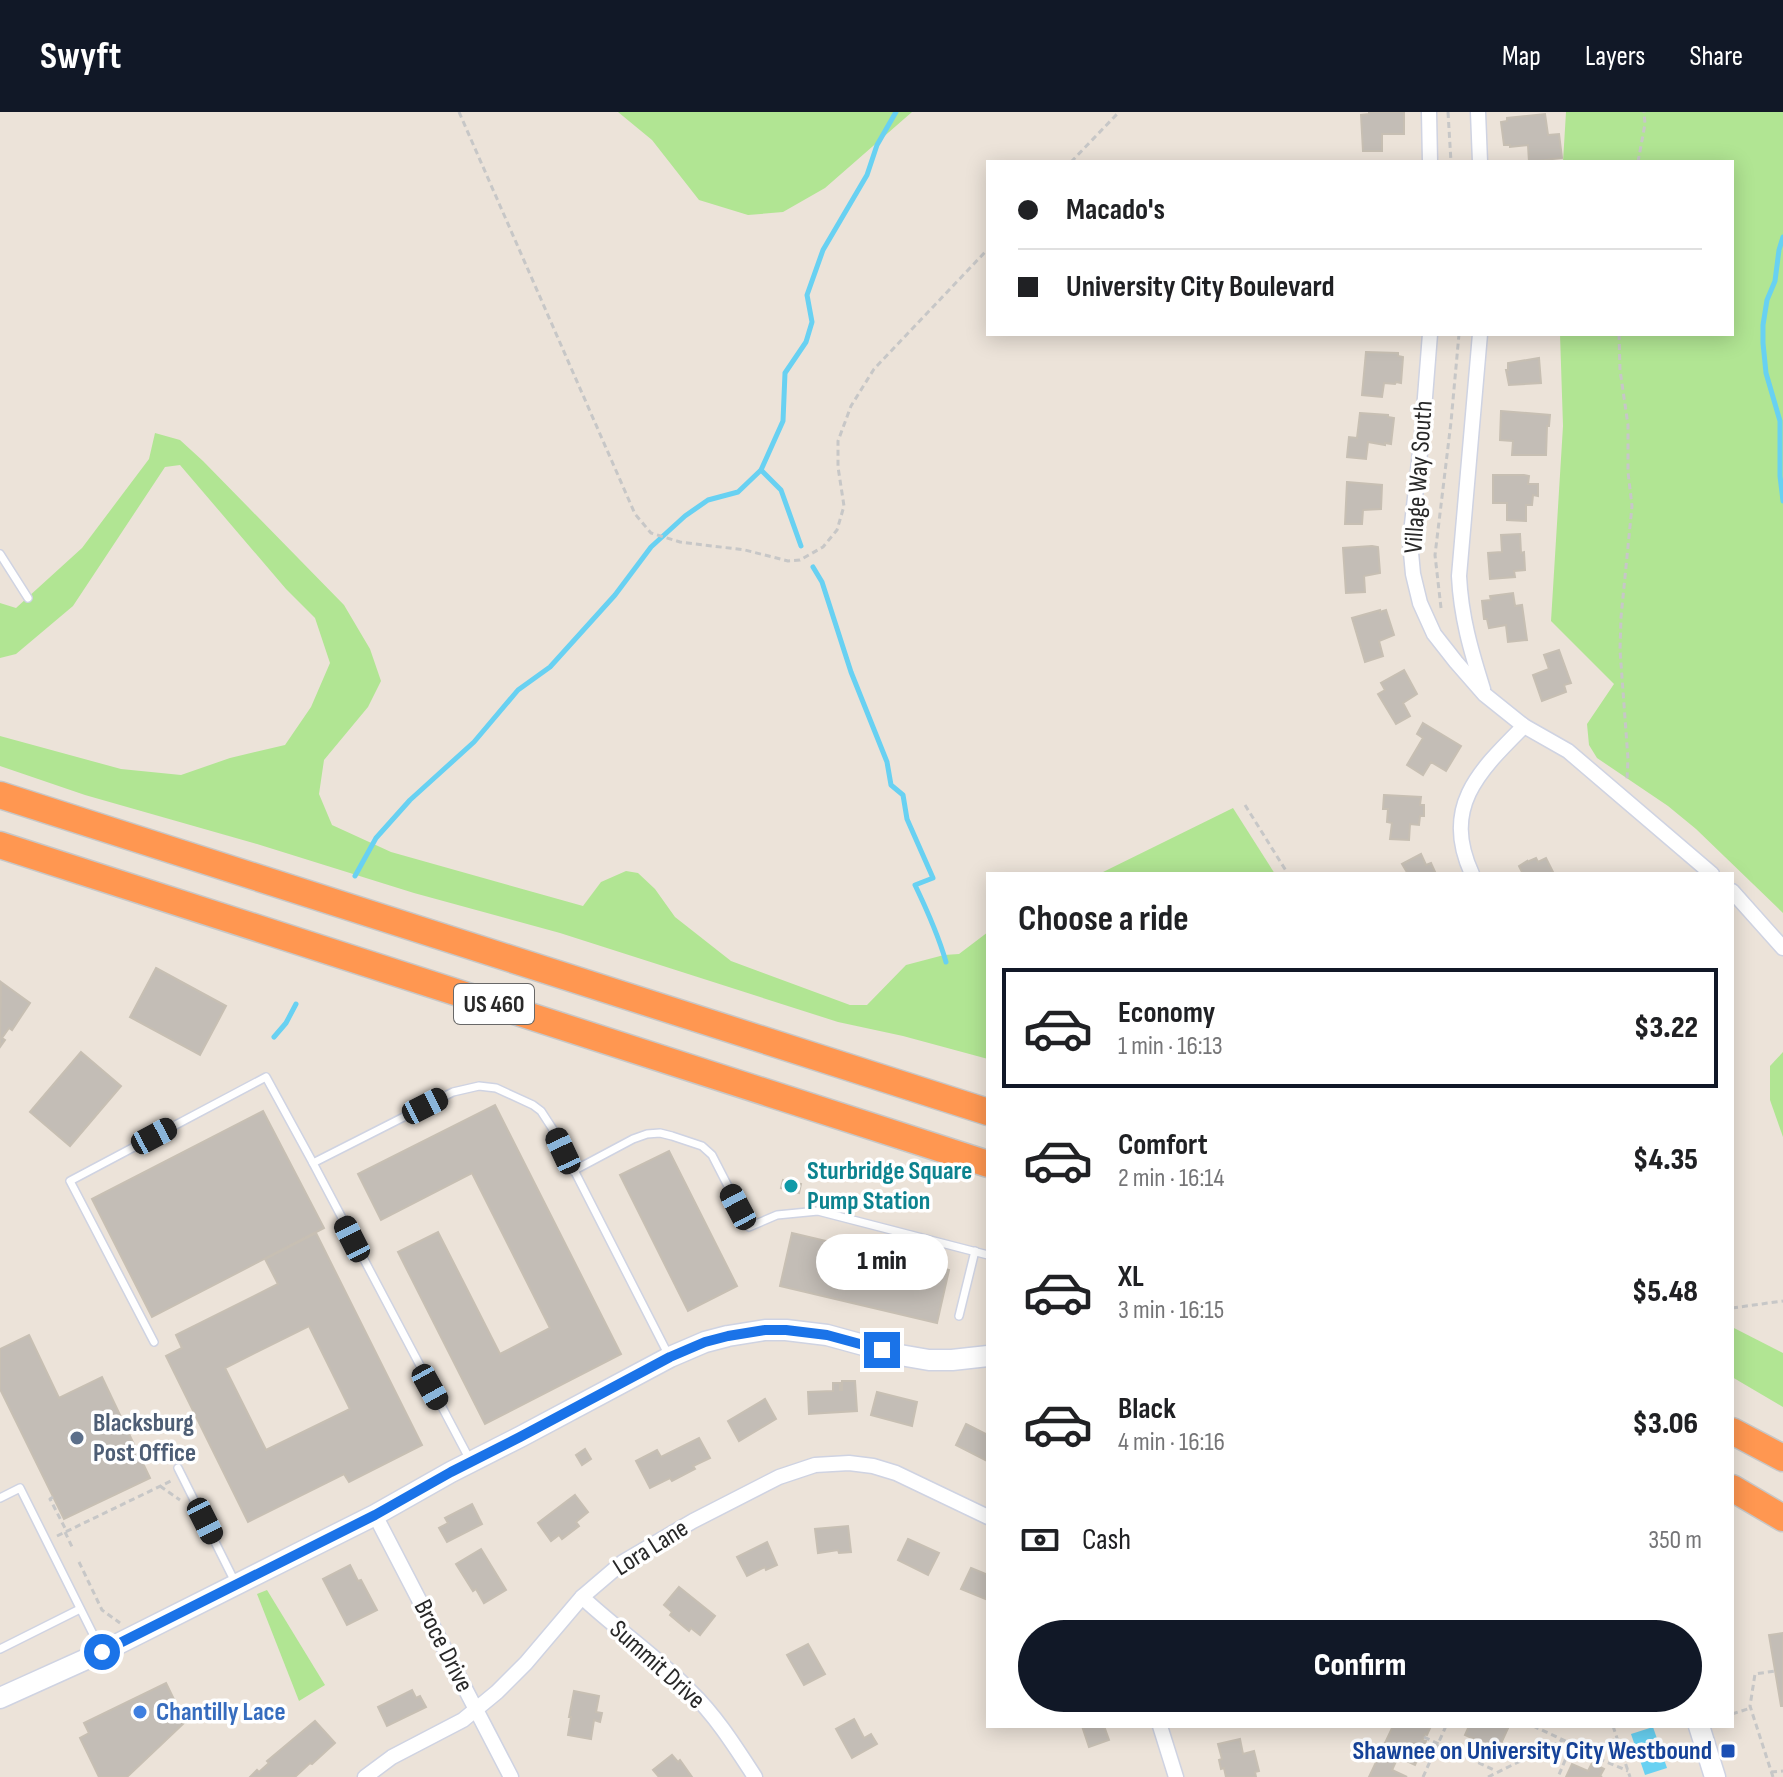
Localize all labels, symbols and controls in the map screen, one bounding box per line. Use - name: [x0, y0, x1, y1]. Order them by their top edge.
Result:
- text: Swyft: [40, 34, 121, 79]
- text: Map: [1502, 40, 1541, 73]
- text: Layers: [1585, 40, 1645, 73]
- text: Share: [1689, 40, 1743, 73]
- text: Macado's: [1066, 192, 1165, 228]
- text: University City Boulevard: [1066, 269, 1335, 305]
- street label: Village Way South: [1398, 400, 1440, 554]
- text: Choose a ride: [1018, 898, 1189, 941]
- road number: US 460: [454, 984, 534, 1024]
- icon: car: [1022, 992, 1094, 1064]
- text: Economy: [1118, 995, 1215, 1031]
- text: $3.22: [1634, 1010, 1698, 1046]
- text: 1 min · 16:13: [1118, 1031, 1223, 1062]
- car: [398, 1084, 452, 1128]
- car: [127, 1114, 181, 1158]
- car: [542, 1124, 584, 1178]
- icon: car: [1022, 1124, 1094, 1196]
- text: Comfort: [1118, 1127, 1208, 1163]
- text: $4.35: [1633, 1142, 1698, 1178]
- place label: Sturbridge Square Pump Station: [807, 1156, 972, 1217]
- text: 2 min · 16:14: [1118, 1163, 1224, 1194]
- marker: Sturbridge Square Pump Station: [782, 1177, 800, 1195]
- car: [716, 1180, 760, 1234]
- car: [330, 1212, 374, 1266]
- callout: 1 min: [816, 1234, 948, 1290]
- text: 1 min: [857, 1246, 907, 1277]
- icon: car: [1022, 1256, 1094, 1328]
- text: XL: [1118, 1259, 1144, 1295]
- text: $5.48: [1632, 1274, 1698, 1310]
- text: 3 min · 16:15: [1118, 1295, 1224, 1326]
- route end: [864, 1332, 900, 1368]
- car: [408, 1360, 452, 1414]
- icon: car: [1022, 1388, 1094, 1460]
- text: Black: [1118, 1391, 1176, 1427]
- text: $3.06: [1633, 1406, 1698, 1442]
- place label: Blacksburg Post Office: [93, 1408, 196, 1469]
- text: 4 min · 16:16: [1118, 1427, 1225, 1458]
- marker: Blacksburg Post Office: [68, 1429, 86, 1447]
- car: [183, 1494, 227, 1548]
- street label: Lora Lane: [608, 1513, 694, 1583]
- icon: cash: [1018, 1518, 1062, 1562]
- text: Cash: [1082, 1522, 1131, 1558]
- text: 350 m: [1648, 1525, 1702, 1556]
- street label: Broce Drive: [407, 1595, 479, 1697]
- street label: Summit Drive: [603, 1614, 711, 1716]
- button: Confirm: [1018, 1620, 1702, 1712]
- route start: [84, 1634, 120, 1670]
- place label: Chantilly Lace: [156, 1697, 286, 1728]
- marker: Chantilly Lace: [131, 1703, 149, 1721]
- place label: Shawnee on University City Westbound: [1352, 1736, 1712, 1767]
- marker: Shawnee on University City Westbound: [1719, 1742, 1737, 1760]

